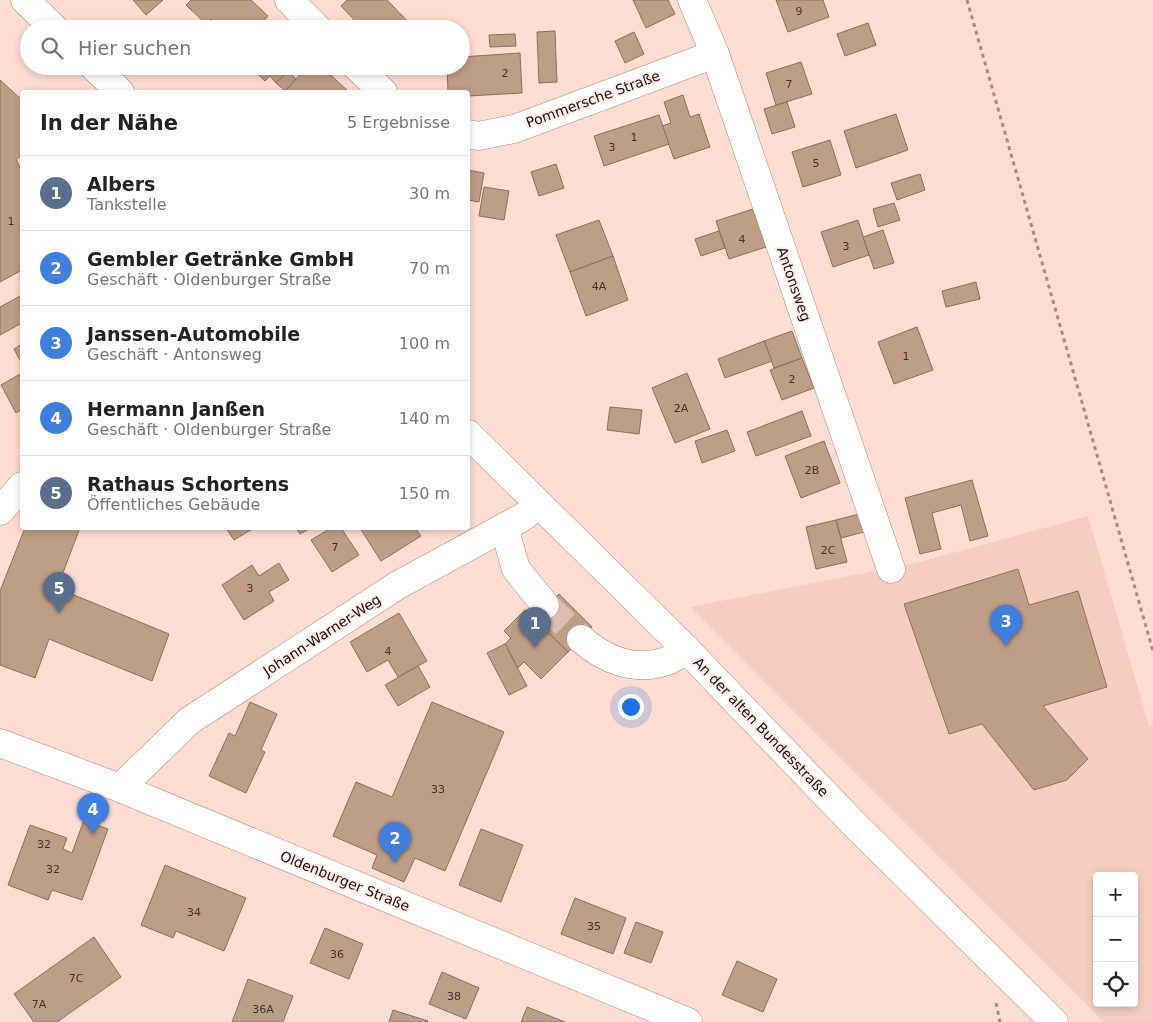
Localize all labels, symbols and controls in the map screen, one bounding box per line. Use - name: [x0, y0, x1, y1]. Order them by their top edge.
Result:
- house number: 9: [796, 5, 803, 18]
- search box: [20, 20, 470, 75]
- icon: search: [38, 34, 66, 62]
- text: Hier suchen: [78, 37, 191, 59]
- house number: 2: [502, 67, 509, 80]
- street label: Pommersche Straße: [524, 67, 662, 131]
- house number: 7: [786, 78, 793, 91]
- text: In der Nähe: [40, 111, 178, 135]
- text: 5 Ergebnisse: [347, 113, 450, 132]
- house number: 1: [631, 131, 638, 144]
- house number: 3: [609, 141, 616, 154]
- house number: 5: [813, 157, 820, 170]
- text: Albers: [87, 173, 155, 195]
- text: 1: [50, 184, 62, 203]
- text: 30 m: [409, 184, 450, 203]
- text: Tankstelle: [87, 195, 167, 214]
- house number: 1: [8, 215, 15, 228]
- house number: 4: [739, 233, 746, 246]
- house number: 3: [843, 240, 850, 253]
- street label: Antonsweg: [774, 245, 814, 323]
- text: Gembler Getränke GmbH: [87, 248, 354, 270]
- text: 2: [50, 259, 62, 278]
- text: 70 m: [409, 259, 450, 278]
- text: Geschäft · Oldenburger Straße: [87, 270, 331, 289]
- house number: 4A: [592, 280, 607, 293]
- text: Janssen-Automobile: [87, 323, 300, 345]
- text: 3: [50, 334, 62, 353]
- text: 100 m: [399, 334, 450, 353]
- text: Geschäft · Antonsweg: [87, 345, 262, 364]
- house number: 1: [903, 350, 910, 363]
- house number: 2: [789, 373, 796, 386]
- text: Hermann Janßen: [87, 398, 265, 420]
- house number: 2A: [674, 402, 689, 415]
- text: 4: [50, 409, 62, 428]
- text: 140 m: [399, 409, 450, 428]
- text: Geschäft · Oldenburger Straße: [87, 420, 331, 439]
- house number: 2B: [805, 464, 819, 477]
- text: Rathaus Schortens: [87, 473, 289, 495]
- text: 5: [50, 484, 62, 503]
- text: 150 m: [399, 484, 450, 503]
- text: Öffentliches Gebäude: [87, 495, 260, 514]
- house number: 7: [332, 541, 339, 554]
- house number: 2C: [821, 544, 836, 557]
- pin: 5: [43, 572, 75, 613]
- house number: 3: [247, 582, 254, 595]
- street label: Johann-Warner-Weg: [259, 591, 384, 680]
- pin: 3: [990, 605, 1022, 646]
- pin: 1: [519, 607, 551, 648]
- house number: 4: [385, 645, 392, 658]
- street label: An der alten Bundesstraße: [690, 654, 832, 800]
- your location: [618, 694, 644, 720]
- house number: 33: [431, 783, 445, 796]
- pin: 4: [77, 793, 109, 834]
- pin: 2: [379, 822, 411, 863]
- house number: 32: [37, 838, 51, 851]
- street label: Oldenburger Straße: [278, 848, 412, 914]
- house number: 32: [46, 863, 60, 876]
- map controls: [1093, 872, 1138, 1007]
- button: +: [1093, 872, 1138, 917]
- house number: 34: [187, 906, 201, 919]
- button: −: [1093, 917, 1138, 962]
- house number: 35: [587, 920, 601, 933]
- house number: 36: [330, 948, 344, 961]
- button: locate: [1093, 962, 1138, 1007]
- house number: 7C: [69, 972, 84, 985]
- house number: 38: [447, 990, 461, 1003]
- house number: 7A: [32, 998, 47, 1011]
- house number: 36A: [252, 1003, 274, 1016]

